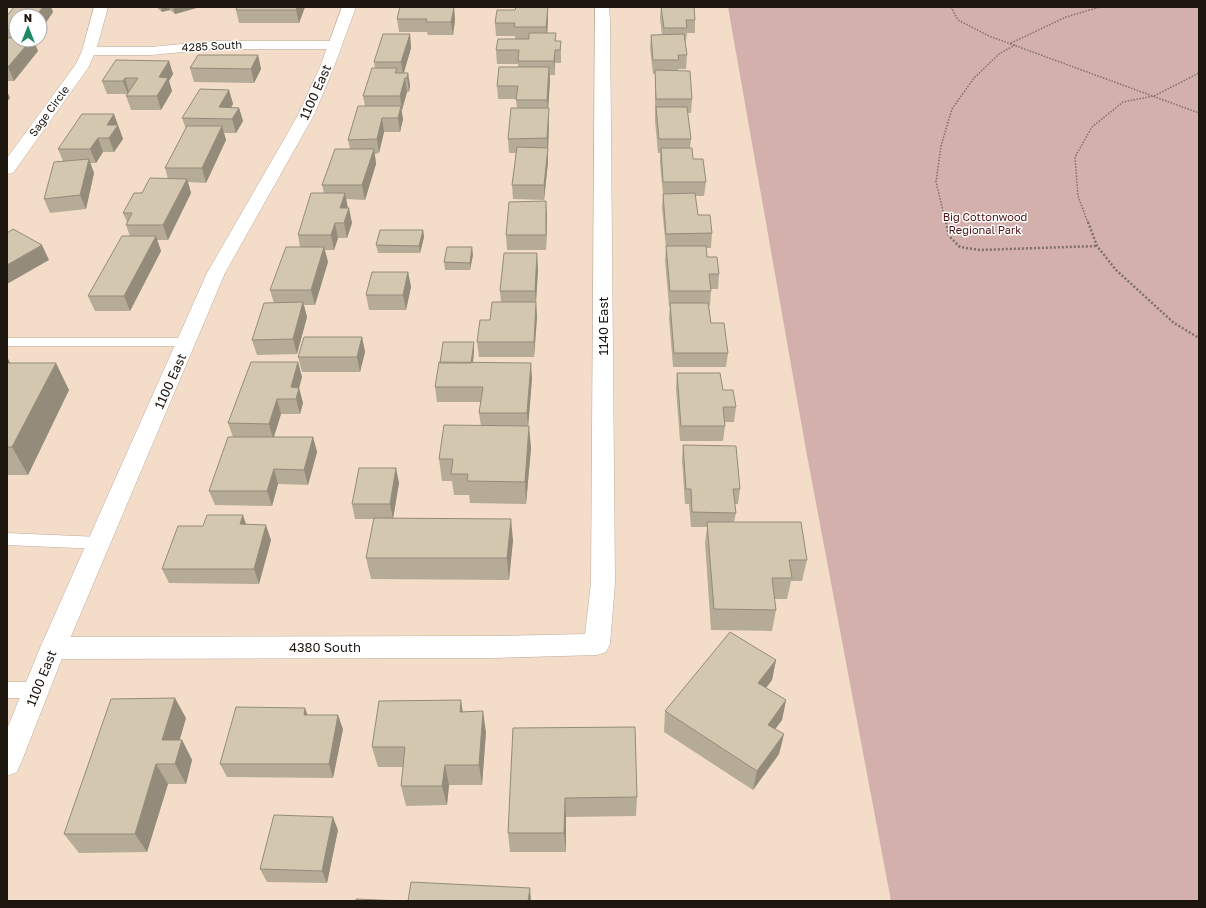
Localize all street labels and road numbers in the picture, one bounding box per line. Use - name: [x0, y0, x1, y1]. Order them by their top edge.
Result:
- street label: 4285 South: [181, 37, 242, 54]
- street label: 1100 East: [296, 62, 334, 122]
- street label: Sage Circle: [26, 83, 71, 139]
- street label: 1140 East: [595, 296, 611, 356]
- street label: 1100 East: [151, 351, 189, 411]
- street label: 4380 South: [289, 639, 361, 655]
- street label: 1100 East: [22, 648, 60, 708]

